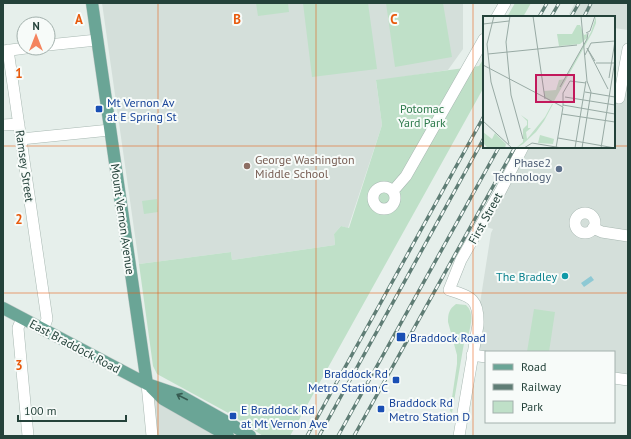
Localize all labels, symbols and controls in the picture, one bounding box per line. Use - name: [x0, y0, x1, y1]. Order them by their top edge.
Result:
- text: A: [75, 11, 83, 28]
- text: B: [233, 11, 241, 28]
- text: C: [390, 11, 398, 28]
- north arrow: [16, 16, 56, 56]
- inset map: [483, 16, 615, 148]
- text: N: [32, 19, 40, 33]
- text: 1: [15, 65, 23, 82]
- place label: Mt Vernon Av at E Spring St: [107, 95, 177, 124]
- park label: Potomac Yard Park: [398, 101, 446, 130]
- marker: Mt Vernon Av at E Spring St: [94, 104, 104, 114]
- street label: Ramsey Street: [13, 129, 37, 203]
- place label: George Washington Middle School: [255, 152, 355, 181]
- place label: Phase2 Technology: [493, 155, 551, 184]
- marker: George Washington Middle School: [242, 161, 252, 171]
- street label: Mount Vernon Avenue: [108, 162, 138, 276]
- marker: Phase2 Technology: [554, 164, 564, 174]
- street label: First Street: [465, 190, 505, 246]
- text: 2: [15, 211, 23, 228]
- place label: The Bradley: [496, 269, 557, 284]
- marker: The Bradley: [560, 271, 570, 281]
- street label: East Braddock Road: [27, 316, 123, 376]
- place label: Braddock Road: [410, 330, 486, 345]
- marker: Braddock Road: [395, 331, 407, 343]
- legend: [485, 351, 615, 423]
- text: 3: [15, 357, 23, 374]
- text: Road: [521, 359, 546, 374]
- place label: Braddock Rd Metro Station C: [308, 366, 388, 395]
- marker: Braddock Rd Metro Station C: [391, 375, 401, 385]
- text: Railway: [521, 379, 561, 394]
- one-way arrow: [176, 393, 188, 400]
- place label: Braddock Rd Metro Station D: [389, 395, 470, 424]
- scale bar: [18, 397, 126, 423]
- text: Park: [521, 399, 543, 414]
- place label: E Braddock Rd at Mt Vernon Ave: [241, 402, 328, 431]
- text: 100 m: [24, 403, 57, 418]
- marker: Braddock Rd Metro Station D: [376, 404, 386, 414]
- marker: E Braddock Rd at Mt Vernon Ave: [228, 411, 238, 421]

